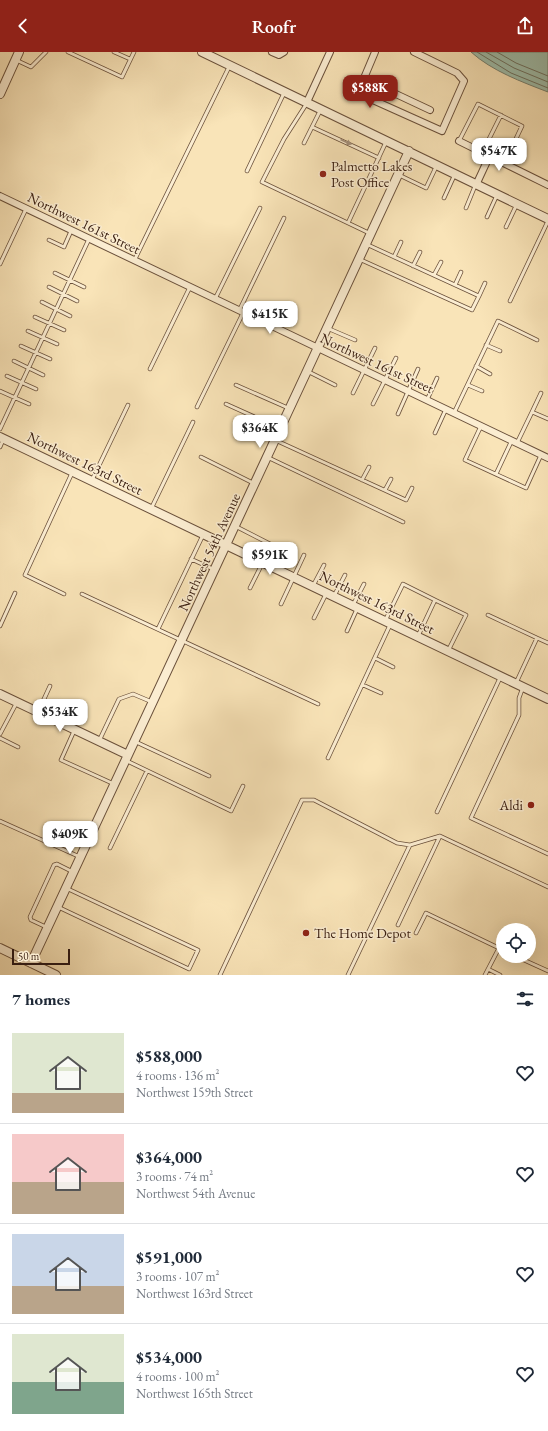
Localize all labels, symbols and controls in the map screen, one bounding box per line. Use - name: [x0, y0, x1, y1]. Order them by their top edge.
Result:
- icon: back: [12, 15, 34, 37]
- text: Roofr: [252, 15, 296, 38]
- icon: share: [514, 15, 536, 37]
- pin: $588K: [342, 75, 398, 109]
- text: $588K: [352, 79, 388, 96]
- pin: $547K: [471, 138, 527, 172]
- one-way arrow: [340, 140, 352, 146]
- text: $547K: [481, 142, 517, 159]
- place label: Palmetto Lakes Post Office: [331, 157, 413, 191]
- marker: Palmetto Lakes Post Office: [318, 169, 328, 179]
- street label: Northwest 161st Street: [25, 188, 144, 258]
- pin: $415K: [242, 301, 298, 335]
- text: $415K: [252, 305, 288, 322]
- street label: Northwest 161st Street: [317, 329, 437, 397]
- pin: $364K: [232, 415, 288, 449]
- text: $364K: [242, 419, 278, 436]
- street label: Northwest 163rd Street: [24, 427, 146, 499]
- street label: Northwest 54th Avenue: [174, 490, 245, 614]
- pin: $591K: [242, 542, 298, 576]
- text: $591K: [252, 546, 288, 563]
- street label: Northwest 163rd Street: [316, 566, 438, 638]
- pin: $534K: [32, 699, 88, 733]
- text: $534K: [42, 703, 78, 720]
- place label: Aldi: [498, 796, 524, 814]
- marker: Aldi: [526, 800, 536, 810]
- pin: $409K: [42, 821, 98, 855]
- text: $409K: [52, 825, 88, 842]
- map controls: [496, 923, 536, 963]
- button: locate: [496, 923, 536, 963]
- place label: The Home Depot: [314, 924, 411, 942]
- marker: The Home Depot: [301, 928, 311, 938]
- scale bar: [12, 947, 70, 966]
- text: 50 m: [18, 949, 39, 963]
- text: 7 homes: [12, 988, 70, 1010]
- icon: filters: [514, 988, 536, 1010]
- text: $588,000: [136, 1045, 202, 1067]
- icon: home: [44, 1049, 92, 1097]
- icon: heart: [514, 1062, 536, 1084]
- text: 4 rooms · 136 m²: [136, 1067, 220, 1084]
- text: Northwest 159th Street: [136, 1084, 253, 1101]
- text: $364,000: [136, 1146, 202, 1168]
- icon: home: [44, 1150, 92, 1198]
- icon: heart: [514, 1163, 536, 1185]
- text: 3 rooms · 74 m²: [136, 1168, 213, 1185]
- text: Northwest 54th Avenue: [136, 1185, 255, 1202]
- text: $591,000: [136, 1246, 202, 1268]
- icon: home: [44, 1250, 92, 1298]
- icon: heart: [514, 1263, 536, 1285]
- text: 3 rooms · 107 m²: [136, 1268, 220, 1285]
- text: Northwest 163rd Street: [136, 1285, 253, 1302]
- text: $534,000: [136, 1346, 202, 1368]
- icon: home: [44, 1350, 92, 1398]
- icon: heart: [514, 1363, 536, 1385]
- text: 4 rooms · 100 m²: [136, 1368, 220, 1385]
- text: Northwest 165th Street: [136, 1385, 253, 1402]

